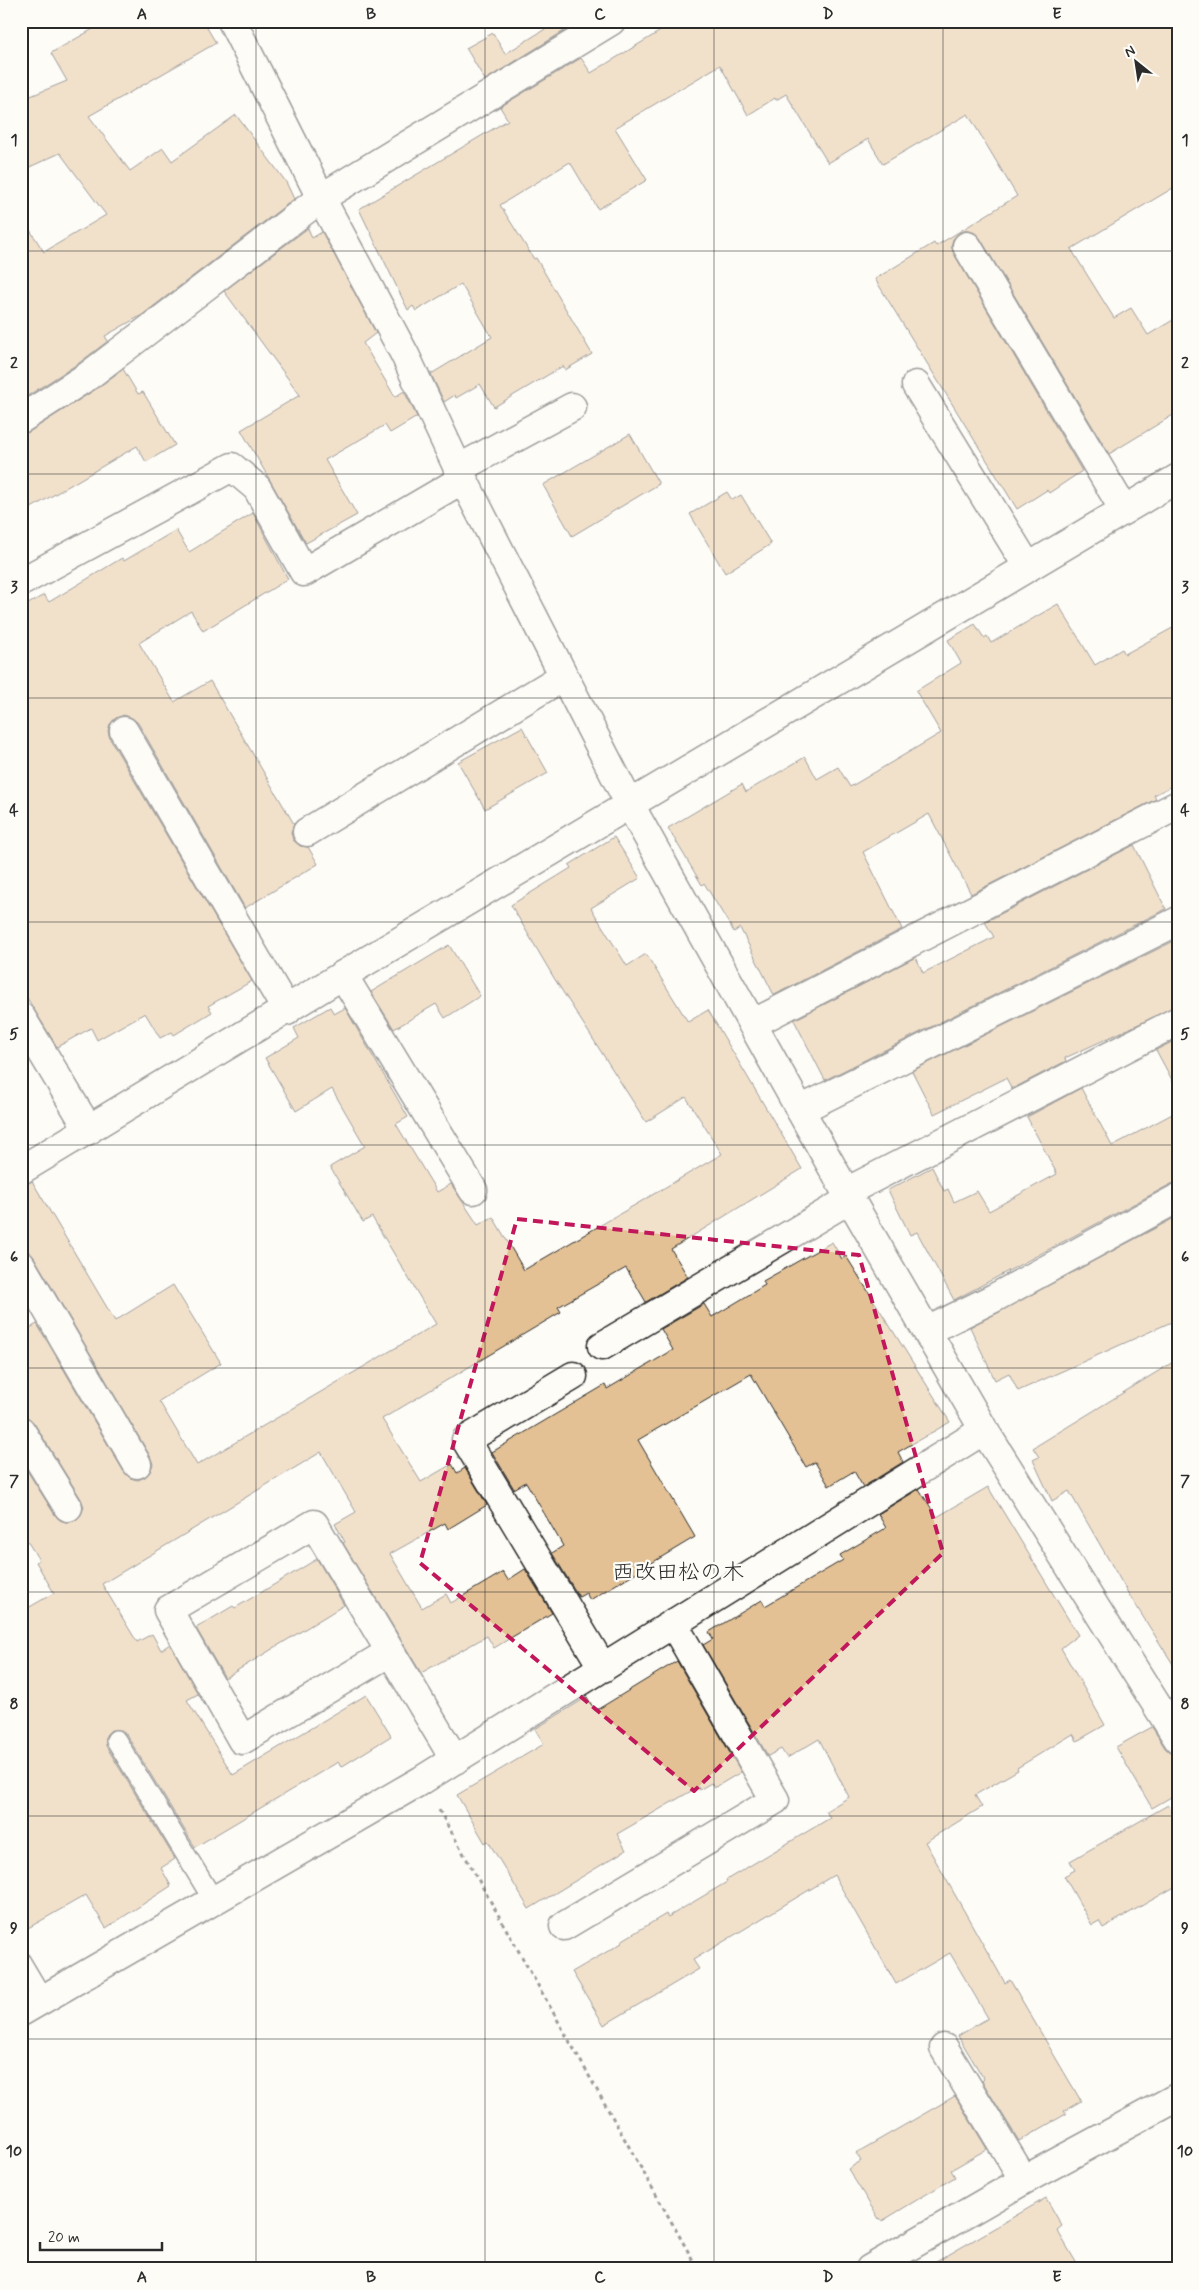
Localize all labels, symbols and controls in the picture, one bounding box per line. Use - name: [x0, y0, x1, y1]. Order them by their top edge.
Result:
- text: A: [137, 4, 147, 25]
- text: B: [366, 4, 376, 25]
- text: C: [594, 4, 606, 25]
- text: D: [822, 4, 834, 25]
- text: E: [1052, 4, 1062, 25]
- north arrow: [1112, 38, 1162, 88]
- text: N: [1121, 41, 1139, 62]
- text: 1: [10, 130, 18, 151]
- text: 1: [1181, 130, 1189, 151]
- text: 2: [10, 353, 18, 374]
- text: 2: [1181, 353, 1189, 374]
- text: 3: [10, 577, 18, 598]
- text: 3: [1181, 577, 1189, 598]
- text: 4: [9, 800, 19, 821]
- text: 4: [1180, 800, 1190, 821]
- text: 5: [9, 1024, 19, 1045]
- text: 5: [1180, 1024, 1190, 1045]
- text: 6: [10, 1247, 18, 1268]
- text: 6: [1181, 1247, 1189, 1268]
- text: 7: [9, 1471, 19, 1492]
- text: 7: [1180, 1471, 1190, 1492]
- district label: 西改田松の木: [612, 1559, 744, 1587]
- text: 8: [9, 1694, 19, 1715]
- text: 8: [1180, 1694, 1190, 1715]
- text: 9: [10, 1918, 18, 1939]
- text: 9: [1181, 1918, 1189, 1939]
- text: 10: [6, 2141, 22, 2162]
- text: 10: [1177, 2141, 1193, 2162]
- scale bar: [40, 2220, 162, 2252]
- text: 20 m: [48, 2228, 80, 2248]
- text: A: [137, 2267, 147, 2288]
- text: B: [366, 2267, 376, 2288]
- text: C: [594, 2267, 606, 2288]
- text: D: [822, 2267, 834, 2288]
- text: E: [1052, 2267, 1062, 2288]

